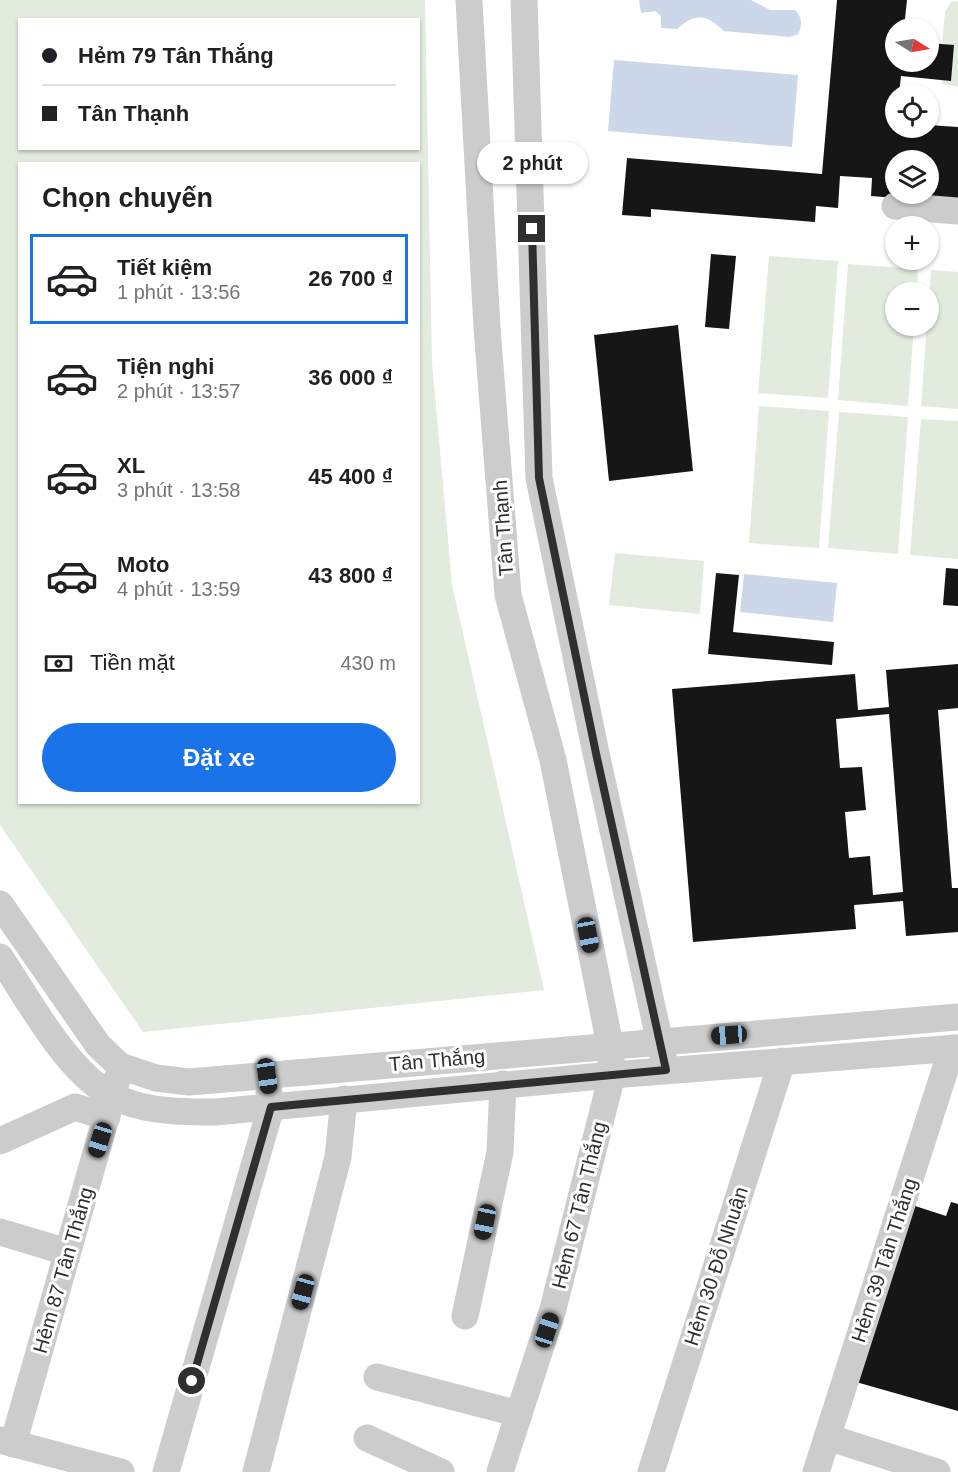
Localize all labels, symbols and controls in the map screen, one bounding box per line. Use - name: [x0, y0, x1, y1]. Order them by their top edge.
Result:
- north arrow: [885, 18, 939, 72]
- map controls: [885, 18, 939, 336]
- text: Hẻm 79 Tân Thắng: [78, 43, 274, 68]
- button: locate: [885, 84, 939, 138]
- text: Tân Thạnh: [78, 101, 189, 126]
- callout: 2 phút: [476, 142, 588, 184]
- button: layers: [885, 150, 939, 204]
- text: 2 phút: [503, 152, 563, 174]
- text: Chọn chuyến: [42, 183, 213, 213]
- route end: [518, 215, 545, 242]
- button: +: [885, 216, 939, 270]
- icon: car: [45, 252, 99, 306]
- text: Tiết kiệm: [117, 255, 212, 280]
- text: 26 700 ₫: [308, 266, 393, 291]
- text: 1 phút · 13:56: [117, 281, 240, 303]
- button: −: [885, 282, 939, 336]
- icon: car: [45, 351, 99, 405]
- text: Tiện nghi: [117, 354, 214, 379]
- text: 36 000 ₫: [308, 365, 393, 390]
- text: 2 phút · 13:57: [117, 380, 240, 402]
- icon: car: [45, 450, 99, 504]
- text: XL: [117, 453, 145, 478]
- text: 45 400 ₫: [308, 464, 393, 489]
- text: 3 phút · 13:58: [117, 479, 240, 501]
- street label: Tân Thạnh: [489, 479, 517, 577]
- icon: car: [45, 549, 99, 603]
- text: Moto: [117, 552, 170, 577]
- text: 43 800 ₫: [308, 563, 393, 588]
- text: 4 phút · 13:59: [117, 578, 240, 600]
- icon: cash: [42, 647, 75, 680]
- text: Tiền mặt: [90, 650, 175, 675]
- text: 430 m: [340, 652, 396, 674]
- button: Đặt xe: [42, 723, 396, 792]
- car: [576, 916, 600, 954]
- car: [710, 1025, 748, 1045]
- street label: Tân Thắng: [388, 1045, 486, 1075]
- car: [256, 1057, 278, 1095]
- street label: Hẻm 67 Tân Thắng: [548, 1119, 610, 1291]
- car: [86, 1120, 114, 1160]
- street label: Hẻm 39 Tân Thắng: [847, 1175, 921, 1345]
- street label: Hẻm 87 Tân Thắng: [29, 1184, 97, 1356]
- street label: Hẻm 30 Đỗ Nhuận: [680, 1184, 752, 1348]
- car: [472, 1203, 498, 1241]
- car: [290, 1272, 316, 1312]
- car: [533, 1310, 561, 1350]
- route start: [178, 1367, 205, 1394]

